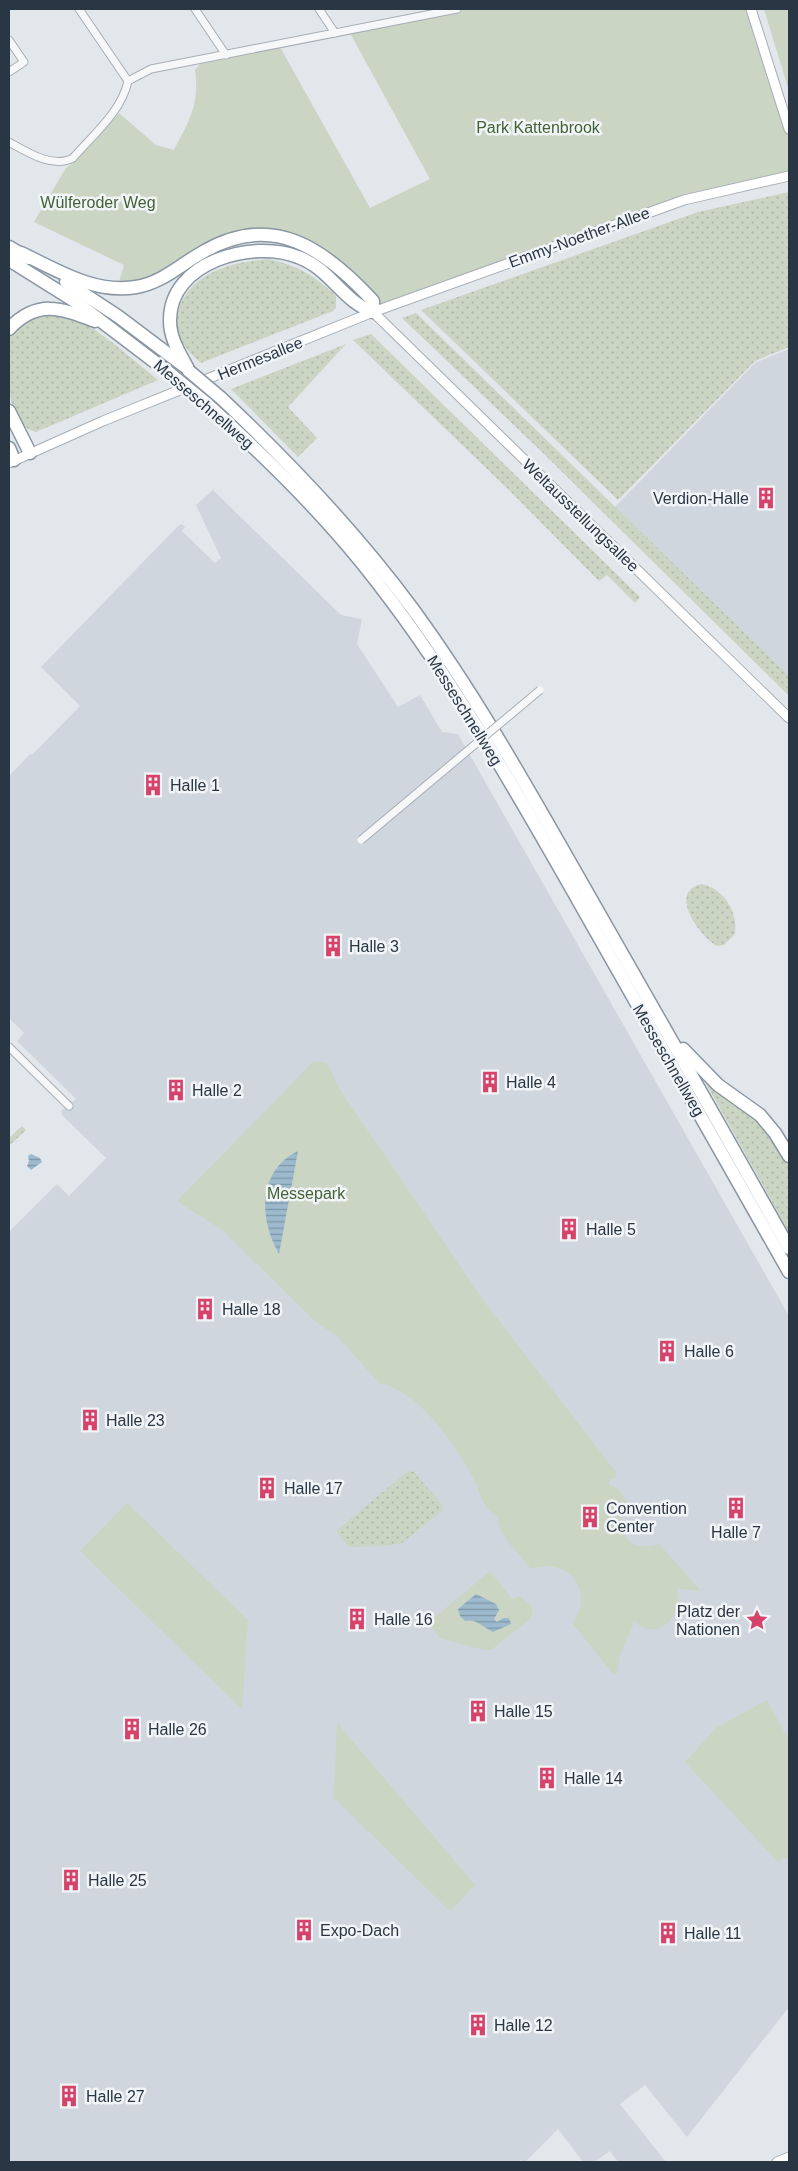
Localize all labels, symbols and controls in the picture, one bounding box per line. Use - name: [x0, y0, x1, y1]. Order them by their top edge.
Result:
- park label: Park Kattenbrook: [476, 119, 601, 136]
- park label: Wülferoder Weg: [40, 194, 156, 211]
- street label: Emmy-Noether-Allee: [506, 204, 652, 271]
- street label: Hermesallee: [215, 334, 305, 383]
- street label: Messeschnellweg: [150, 357, 257, 452]
- street label: Weltausstellungsallee: [519, 456, 642, 575]
- building icon: Verdion-Halle: [753, 485, 779, 511]
- place label: Verdion-Halle: [653, 490, 749, 507]
- street label: Messeschnellweg: [424, 652, 505, 768]
- building icon: Halle 1: [140, 772, 166, 798]
- place label: Halle 1: [170, 777, 220, 794]
- building icon: Halle 3: [320, 933, 346, 959]
- place label: Halle 3: [349, 938, 399, 955]
- street label: Messeschnellweg: [630, 1001, 707, 1119]
- building icon: Halle 4: [477, 1069, 503, 1095]
- place label: Halle 4: [506, 1074, 556, 1091]
- building icon: Halle 2: [163, 1077, 189, 1103]
- place label: Halle 2: [192, 1082, 242, 1099]
- park label: Messepark: [267, 1185, 346, 1202]
- building icon: Halle 5: [556, 1216, 582, 1242]
- place label: Halle 5: [586, 1221, 636, 1238]
- building icon: Halle 18: [192, 1296, 218, 1322]
- place label: Halle 18: [222, 1301, 281, 1318]
- building icon: Halle 6: [654, 1338, 680, 1364]
- place label: Halle 6: [684, 1343, 734, 1360]
- building icon: Halle 23: [77, 1407, 103, 1433]
- place label: Halle 23: [106, 1412, 165, 1429]
- building icon: Halle 17: [254, 1475, 280, 1501]
- place label: Halle 17: [284, 1480, 343, 1497]
- building icon: Halle 7: [723, 1495, 749, 1521]
- place label: Convention Center: [606, 1500, 687, 1535]
- building icon: Convention Center: [577, 1504, 603, 1530]
- place label: Halle 7: [711, 1524, 761, 1541]
- place label: Platz der Nationen: [676, 1603, 741, 1638]
- building icon: Halle 16: [344, 1606, 370, 1632]
- place icon: Platz der Nationen: [744, 1607, 770, 1633]
- place label: Halle 16: [374, 1611, 433, 1628]
- building icon: Halle 15: [465, 1698, 491, 1724]
- place label: Halle 15: [494, 1703, 553, 1720]
- building icon: Halle 26: [119, 1716, 145, 1742]
- place label: Halle 26: [148, 1721, 207, 1738]
- building icon: Halle 14: [534, 1765, 560, 1791]
- place label: Halle 14: [564, 1770, 623, 1787]
- building icon: Halle 25: [58, 1867, 84, 1893]
- place label: Halle 25: [88, 1872, 147, 1889]
- building icon: Expo-Dach: [291, 1917, 317, 1943]
- building icon: Halle 11: [655, 1920, 681, 1946]
- place label: Expo-Dach: [320, 1922, 399, 1939]
- place label: Halle 11: [684, 1925, 742, 1942]
- building icon: Halle 12: [465, 2012, 491, 2038]
- place label: Halle 12: [494, 2017, 553, 2034]
- building icon: Halle 27: [56, 2083, 82, 2109]
- place label: Halle 27: [86, 2088, 145, 2105]

